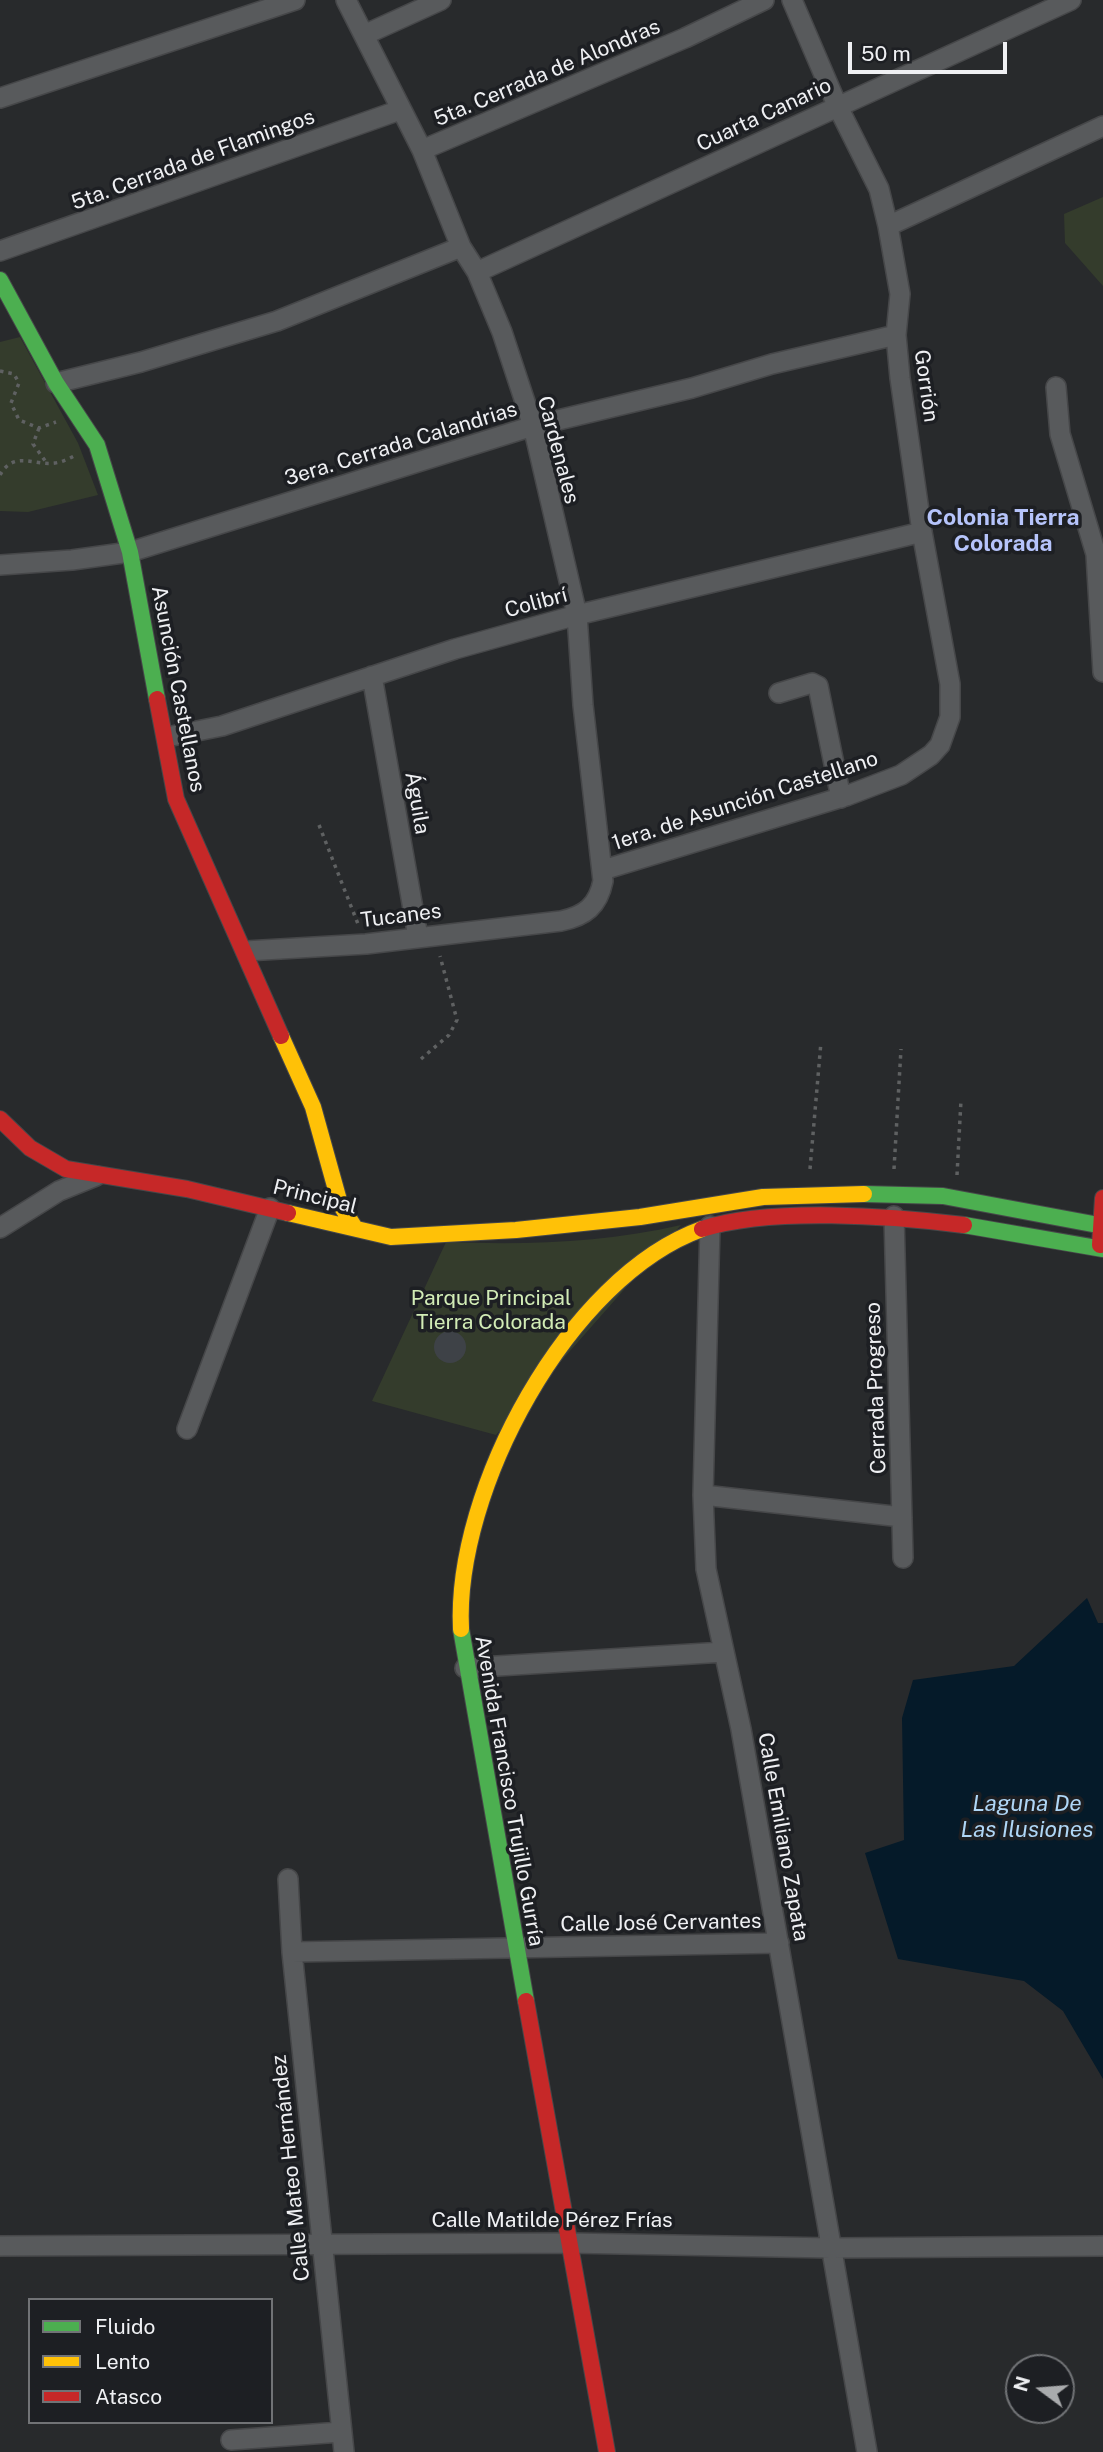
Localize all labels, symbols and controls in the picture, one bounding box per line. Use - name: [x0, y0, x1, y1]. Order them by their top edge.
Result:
- street label: 5ta. Cerrada de Alondras: [430, 14, 664, 132]
- scale bar: [851, 28, 1010, 72]
- text: 50 m: [861, 41, 911, 66]
- street label: Cuarta Canario: [693, 73, 835, 157]
- street label: 5ta. Cerrada de Flamingos: [68, 104, 318, 216]
- street label: Gorrión: [908, 348, 944, 424]
- street label: Cardenales: [532, 393, 584, 507]
- street label: 3era. Cerrada Calandrias: [282, 397, 520, 491]
- district label: Colonia Tierra Colorada: [926, 504, 1080, 558]
- street label: Colibrí: [502, 583, 570, 623]
- street label: Asunción Castellanos: [146, 584, 210, 794]
- street label: 1era. de Asunción Castellano: [609, 746, 881, 856]
- street label: Águila: [399, 770, 435, 836]
- street label: Tucanes: [359, 899, 443, 933]
- street label: Principal: [270, 1174, 360, 1220]
- park label: Parque Principal Tierra Colorada: [411, 1286, 571, 1336]
- street label: Cerrada Progreso: [860, 1302, 892, 1474]
- street label: Avenida Francisco Trujillo Gurría: [469, 1634, 549, 1948]
- street label: Calle Emiliano Zapata: [752, 1731, 814, 1943]
- water label: Laguna De Las Ilusiones: [960, 1790, 1094, 1844]
- street label: Calle José Cervantes: [560, 1909, 762, 1937]
- street label: Calle Mateo Hernández: [267, 2054, 315, 2282]
- street label: Calle Matilde Pérez Frías: [431, 2208, 673, 2234]
- legend: [28, 2298, 273, 2424]
- text: Fluido: [95, 2314, 155, 2339]
- text: Lento: [95, 2349, 150, 2374]
- north arrow: [1005, 2354, 1075, 2424]
- text: N: [1009, 2374, 1034, 2394]
- text: Atasco: [95, 2384, 162, 2409]

